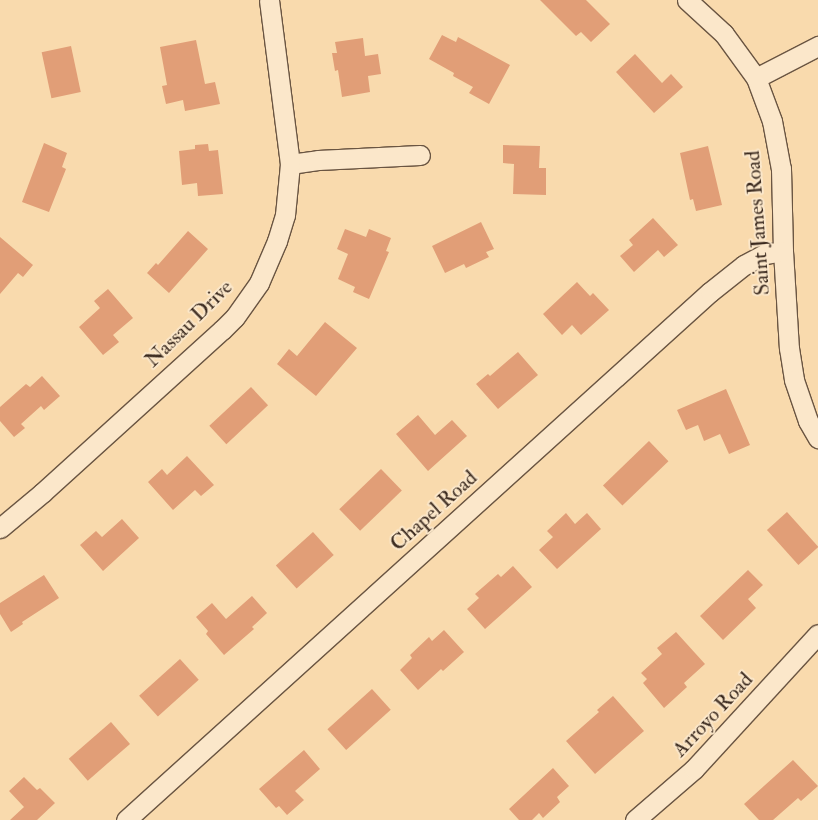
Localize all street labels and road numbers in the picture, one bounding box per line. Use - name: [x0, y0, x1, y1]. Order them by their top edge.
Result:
- street label: Saint James Road: [740, 150, 776, 296]
- street label: Nassau Drive: [140, 275, 238, 373]
- street label: Chapel Road: [385, 465, 483, 557]
- street label: Arroyo Road: [667, 667, 759, 763]

